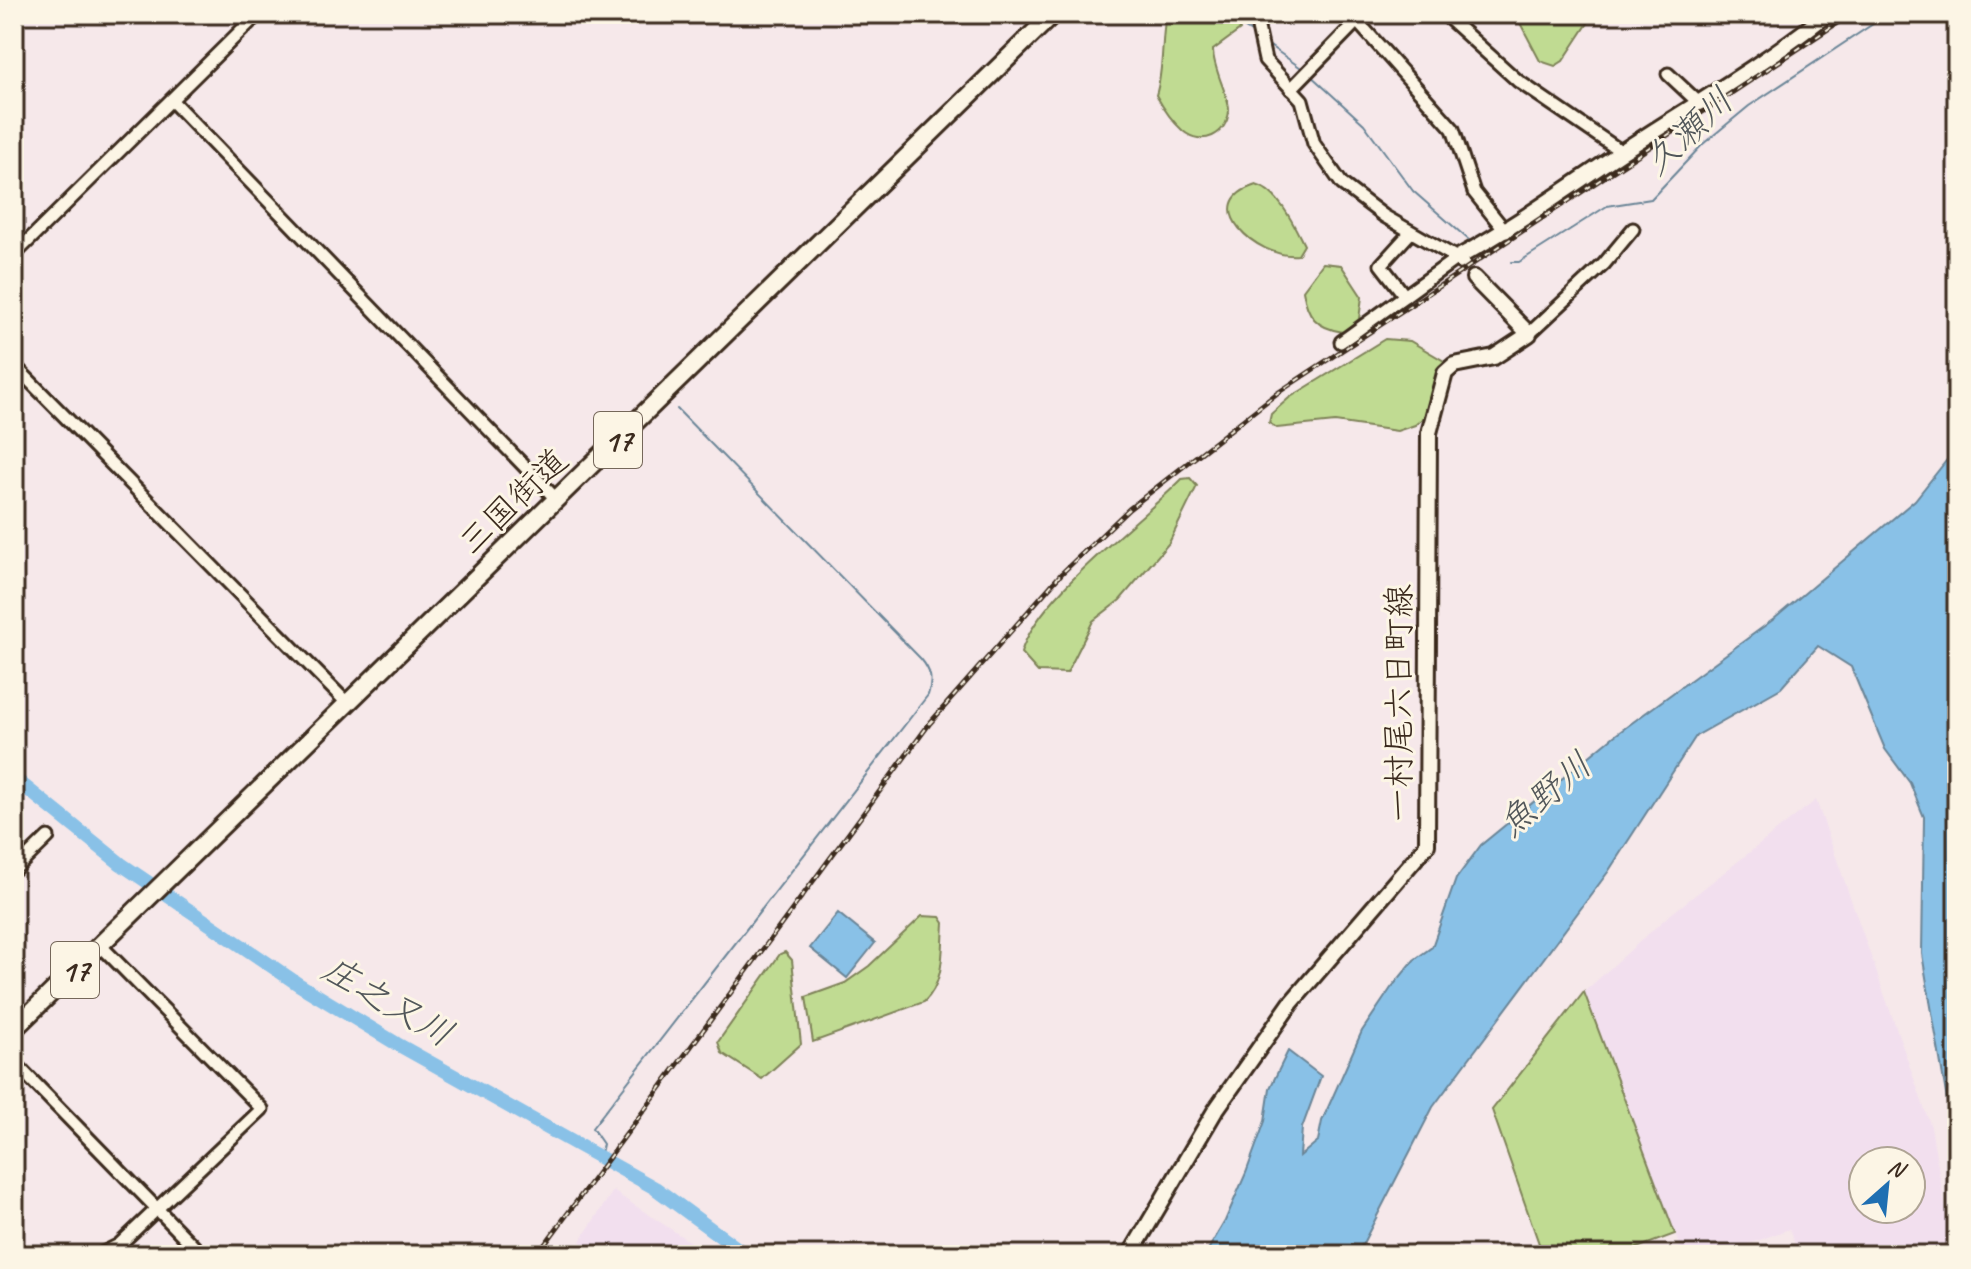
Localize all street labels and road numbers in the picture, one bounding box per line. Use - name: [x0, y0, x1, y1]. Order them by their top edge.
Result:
- road number: 17: [594, 412, 642, 468]
- street label: 三国街道: [449, 438, 577, 564]
- street label: 一村尾六日町線: [1377, 584, 1420, 822]
- road number: 17: [51, 942, 99, 998]

